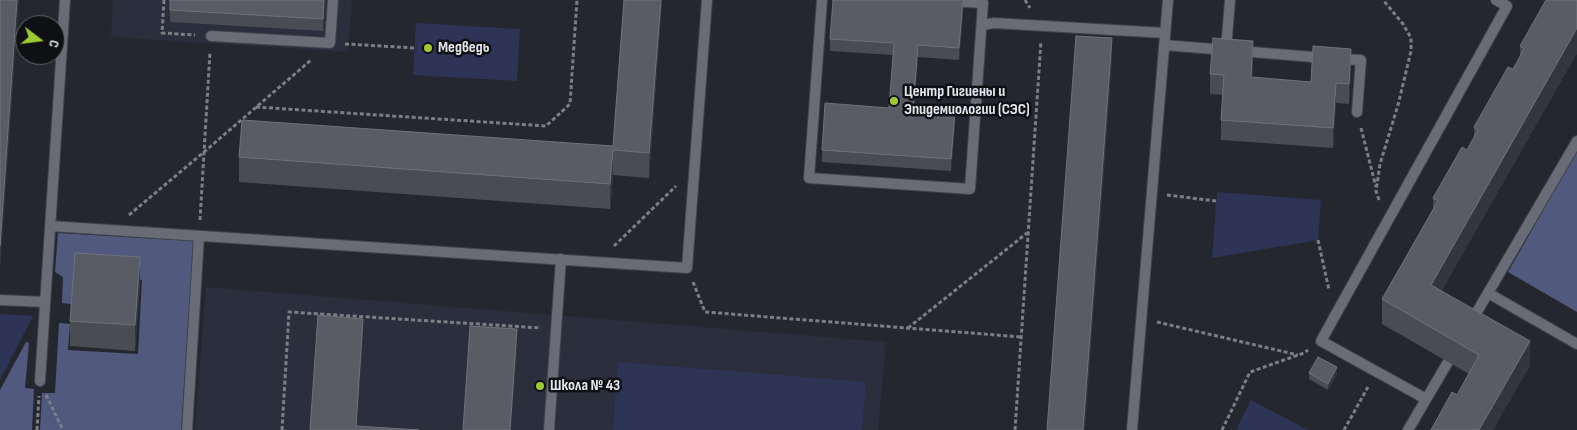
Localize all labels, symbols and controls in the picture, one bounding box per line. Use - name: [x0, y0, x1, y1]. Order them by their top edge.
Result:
- north arrow: [15, 15, 65, 65]
- text: С: [45, 38, 63, 49]
- place label: Медведь: [438, 38, 489, 58]
- marker: Медведь: [422, 42, 434, 54]
- place label: Центр Гигиены и Эпидемиологии (СЭС): [904, 82, 1030, 120]
- marker: Центр Гигиены и Эпидемиологии (СЭС): [888, 95, 900, 107]
- place label: Школа № 43: [550, 376, 620, 396]
- marker: Школа № 43: [534, 380, 546, 392]

